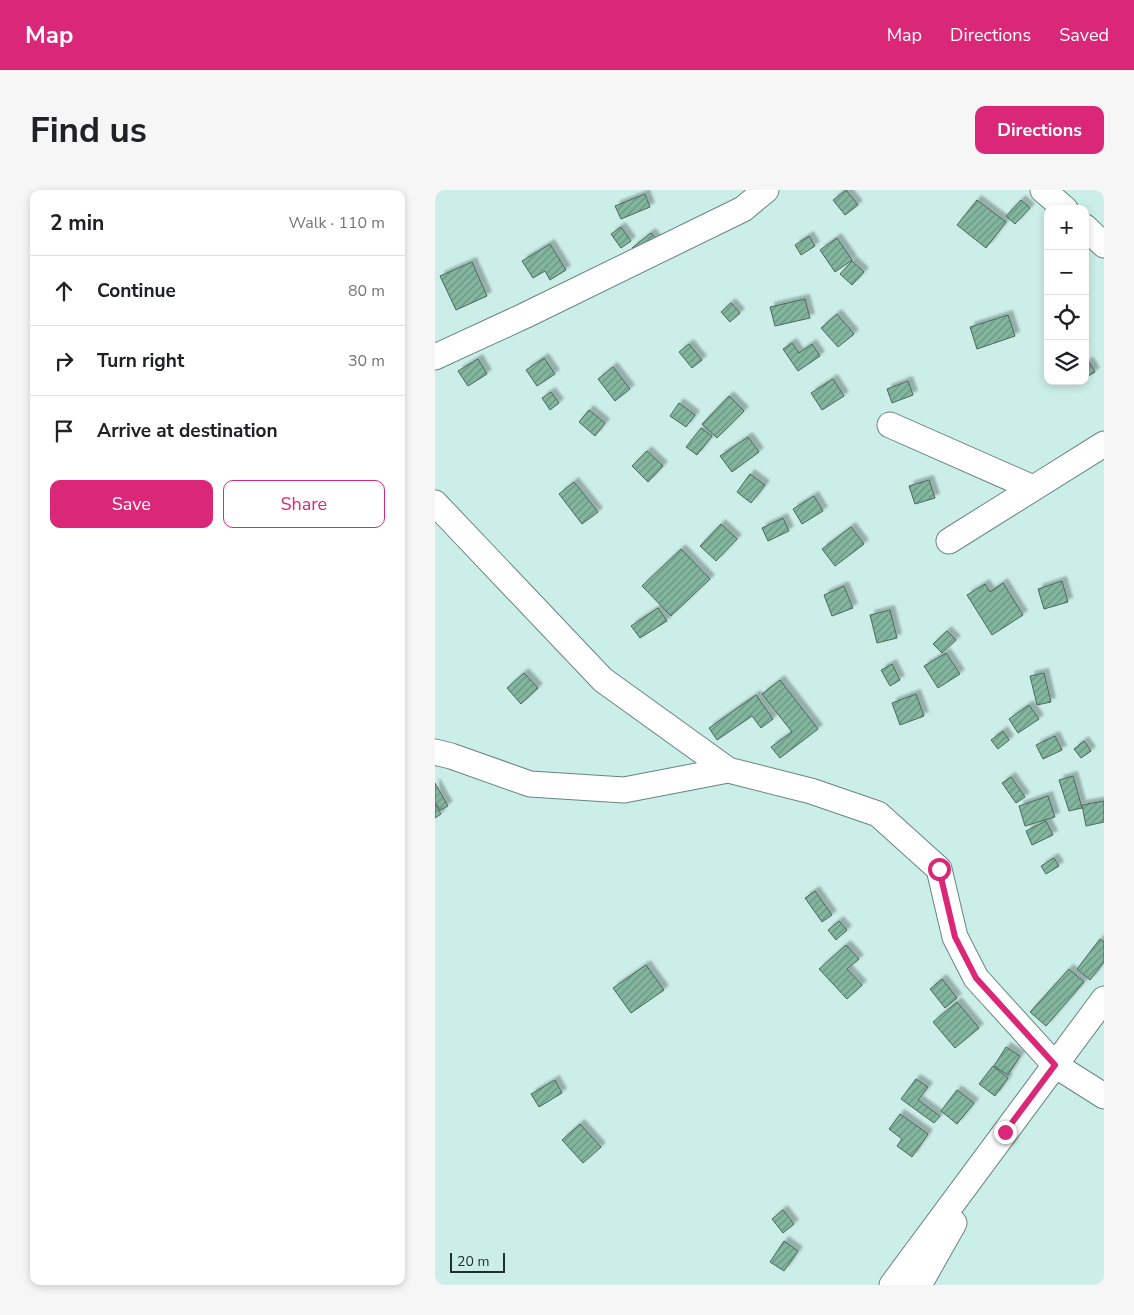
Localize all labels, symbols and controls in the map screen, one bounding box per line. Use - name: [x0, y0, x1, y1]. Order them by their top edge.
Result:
- text: Map: [25, 19, 73, 51]
- text: Map: [887, 23, 922, 47]
- text: Directions: [950, 23, 1031, 47]
- text: Saved: [1059, 23, 1109, 47]
- button: Directions: [975, 106, 1104, 154]
- text: Find us: [30, 107, 147, 154]
- map controls: [1044, 205, 1089, 385]
- button: +: [1044, 205, 1089, 250]
- text: 2 min: [50, 209, 104, 237]
- text: Walk · 110 m: [289, 212, 385, 234]
- button: −: [1044, 250, 1089, 295]
- icon: ahead: [50, 277, 78, 305]
- text: Continue: [97, 278, 176, 304]
- text: 80 m: [348, 280, 385, 302]
- button: locate: [1044, 295, 1089, 340]
- button: layers: [1044, 340, 1089, 385]
- icon: right: [50, 347, 78, 375]
- text: Turn right: [97, 348, 184, 374]
- text: 30 m: [348, 350, 385, 372]
- icon: arrive: [50, 417, 78, 445]
- text: Arrive at destination: [97, 418, 278, 444]
- button: Save: [50, 480, 213, 528]
- button: Share: [223, 480, 385, 528]
- route start: [928, 858, 951, 881]
- route end: [994, 1121, 1017, 1144]
- scale bar: [450, 1250, 505, 1273]
- text: 20 m: [457, 1252, 489, 1271]

